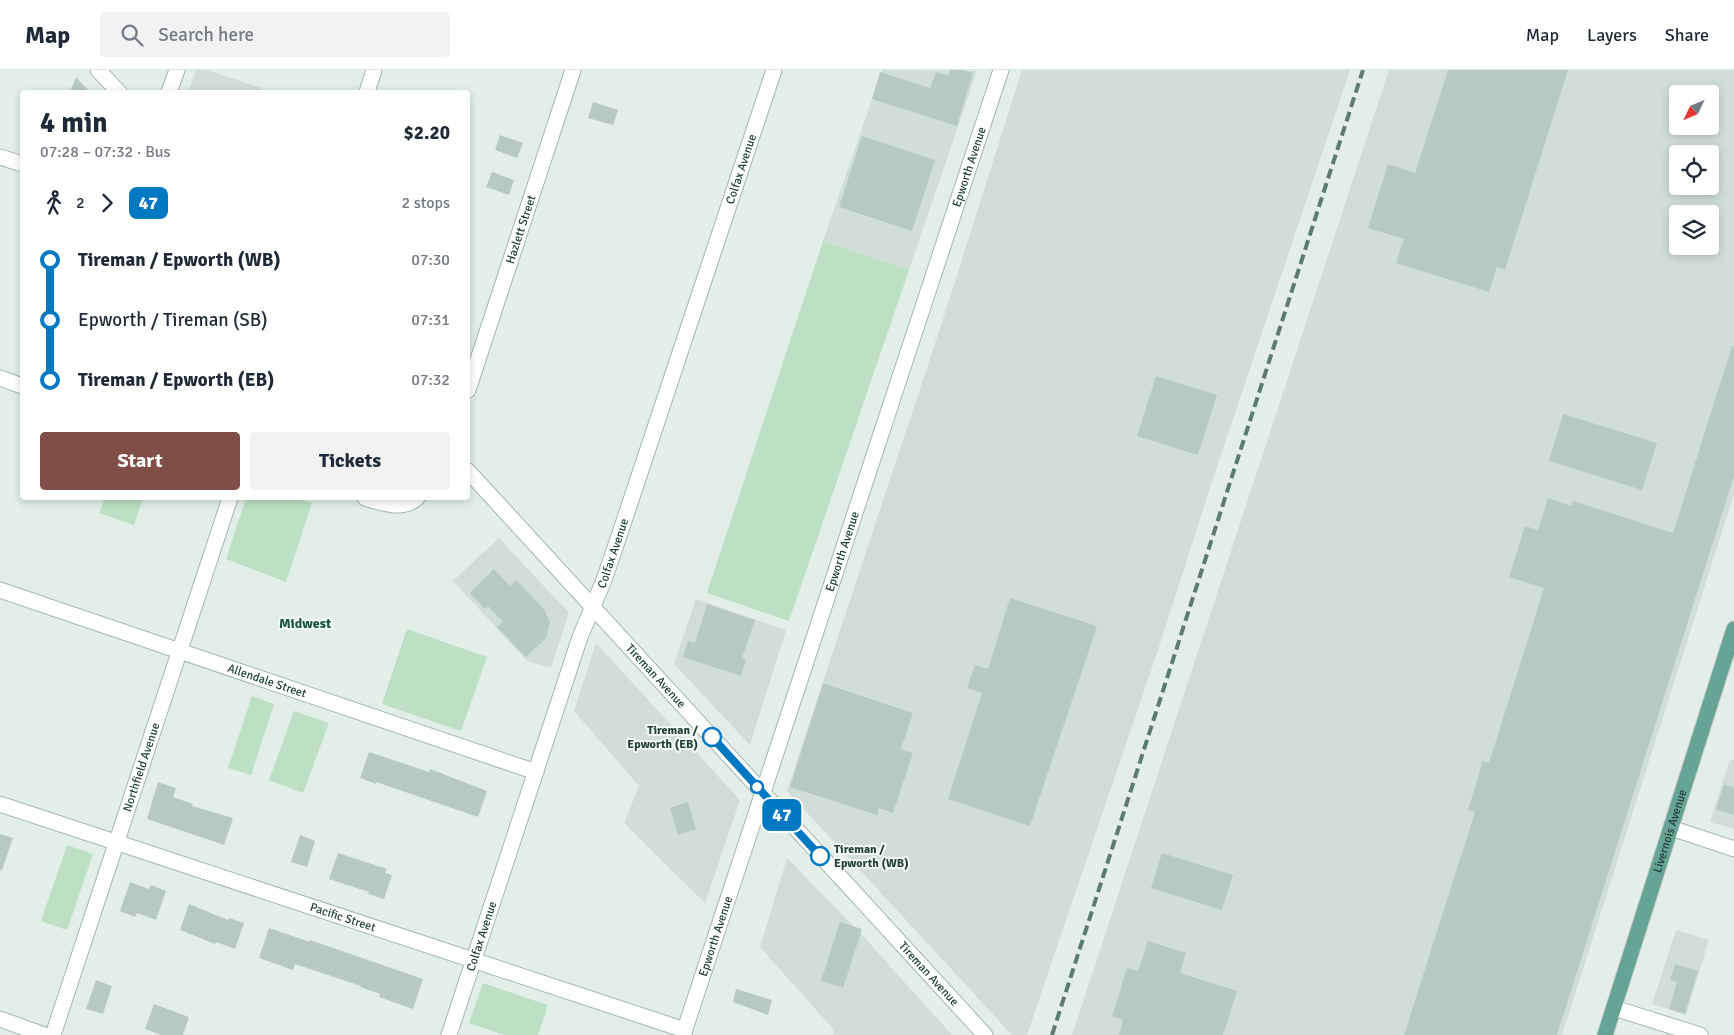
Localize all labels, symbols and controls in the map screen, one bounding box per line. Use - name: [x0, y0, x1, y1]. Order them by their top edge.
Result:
- search box: [100, 12, 450, 57]
- text: Map: [25, 20, 70, 50]
- icon: search: [118, 21, 146, 49]
- text: Search here: [158, 23, 254, 47]
- text: Map: [1526, 24, 1559, 46]
- text: Layers: [1587, 24, 1637, 46]
- text: Share: [1665, 24, 1709, 46]
- north arrow: [1669, 85, 1719, 135]
- map controls: [1669, 85, 1719, 255]
- text: 4 min: [40, 106, 108, 140]
- text: $2.20: [404, 121, 450, 145]
- street label: Epworth Avenue: [949, 125, 989, 209]
- street label: Colfax Avenue: [722, 132, 760, 206]
- text: 07:28 – 07:32 · Bus: [40, 142, 171, 162]
- button: locate: [1669, 145, 1719, 195]
- icon: walk: [40, 189, 68, 217]
- icon: forward: [93, 189, 121, 217]
- text: 47: [139, 192, 158, 214]
- text: 2: [76, 193, 85, 213]
- text: 2 stops: [402, 193, 450, 213]
- street label: Hazlett Street: [502, 193, 539, 266]
- button: layers: [1669, 205, 1719, 255]
- text: Tireman / Epworth (WB): [78, 248, 281, 272]
- text: 07:30: [411, 250, 450, 270]
- text: Epworth / Tireman (SB): [78, 308, 268, 332]
- text: 07:31: [411, 310, 450, 330]
- text: Tireman / Epworth (EB): [78, 368, 274, 392]
- text: 07:32: [411, 370, 450, 390]
- button: Start: [40, 432, 240, 490]
- button: Tickets: [250, 432, 450, 490]
- street label: Epworth Avenue: [822, 510, 863, 594]
- street label: Colfax Avenue: [594, 517, 632, 590]
- district label: Midwest: [279, 615, 332, 632]
- street label: Tireman Avenue: [623, 641, 689, 711]
- street label: Allendale Street: [226, 660, 308, 701]
- street label: Northfield Avenue: [120, 721, 163, 814]
- place label: Tireman / Epworth (EB): [627, 723, 699, 752]
- marker: Tireman / Epworth (EB): [702, 727, 722, 747]
- unlabelled marker: [750, 780, 764, 794]
- street label: Livernois Avenue: [1650, 788, 1690, 875]
- line badge: 47: [760, 799, 804, 831]
- text: 47: [772, 804, 792, 826]
- place label: Tireman / Epworth (WB): [834, 842, 909, 871]
- marker: Tireman / Epworth (WB): [810, 846, 830, 866]
- street label: Epworth Avenue: [695, 894, 736, 978]
- street label: Pacific Street: [308, 899, 378, 935]
- street label: Colfax Avenue: [463, 899, 500, 973]
- street label: Tireman Avenue: [896, 939, 962, 1009]

